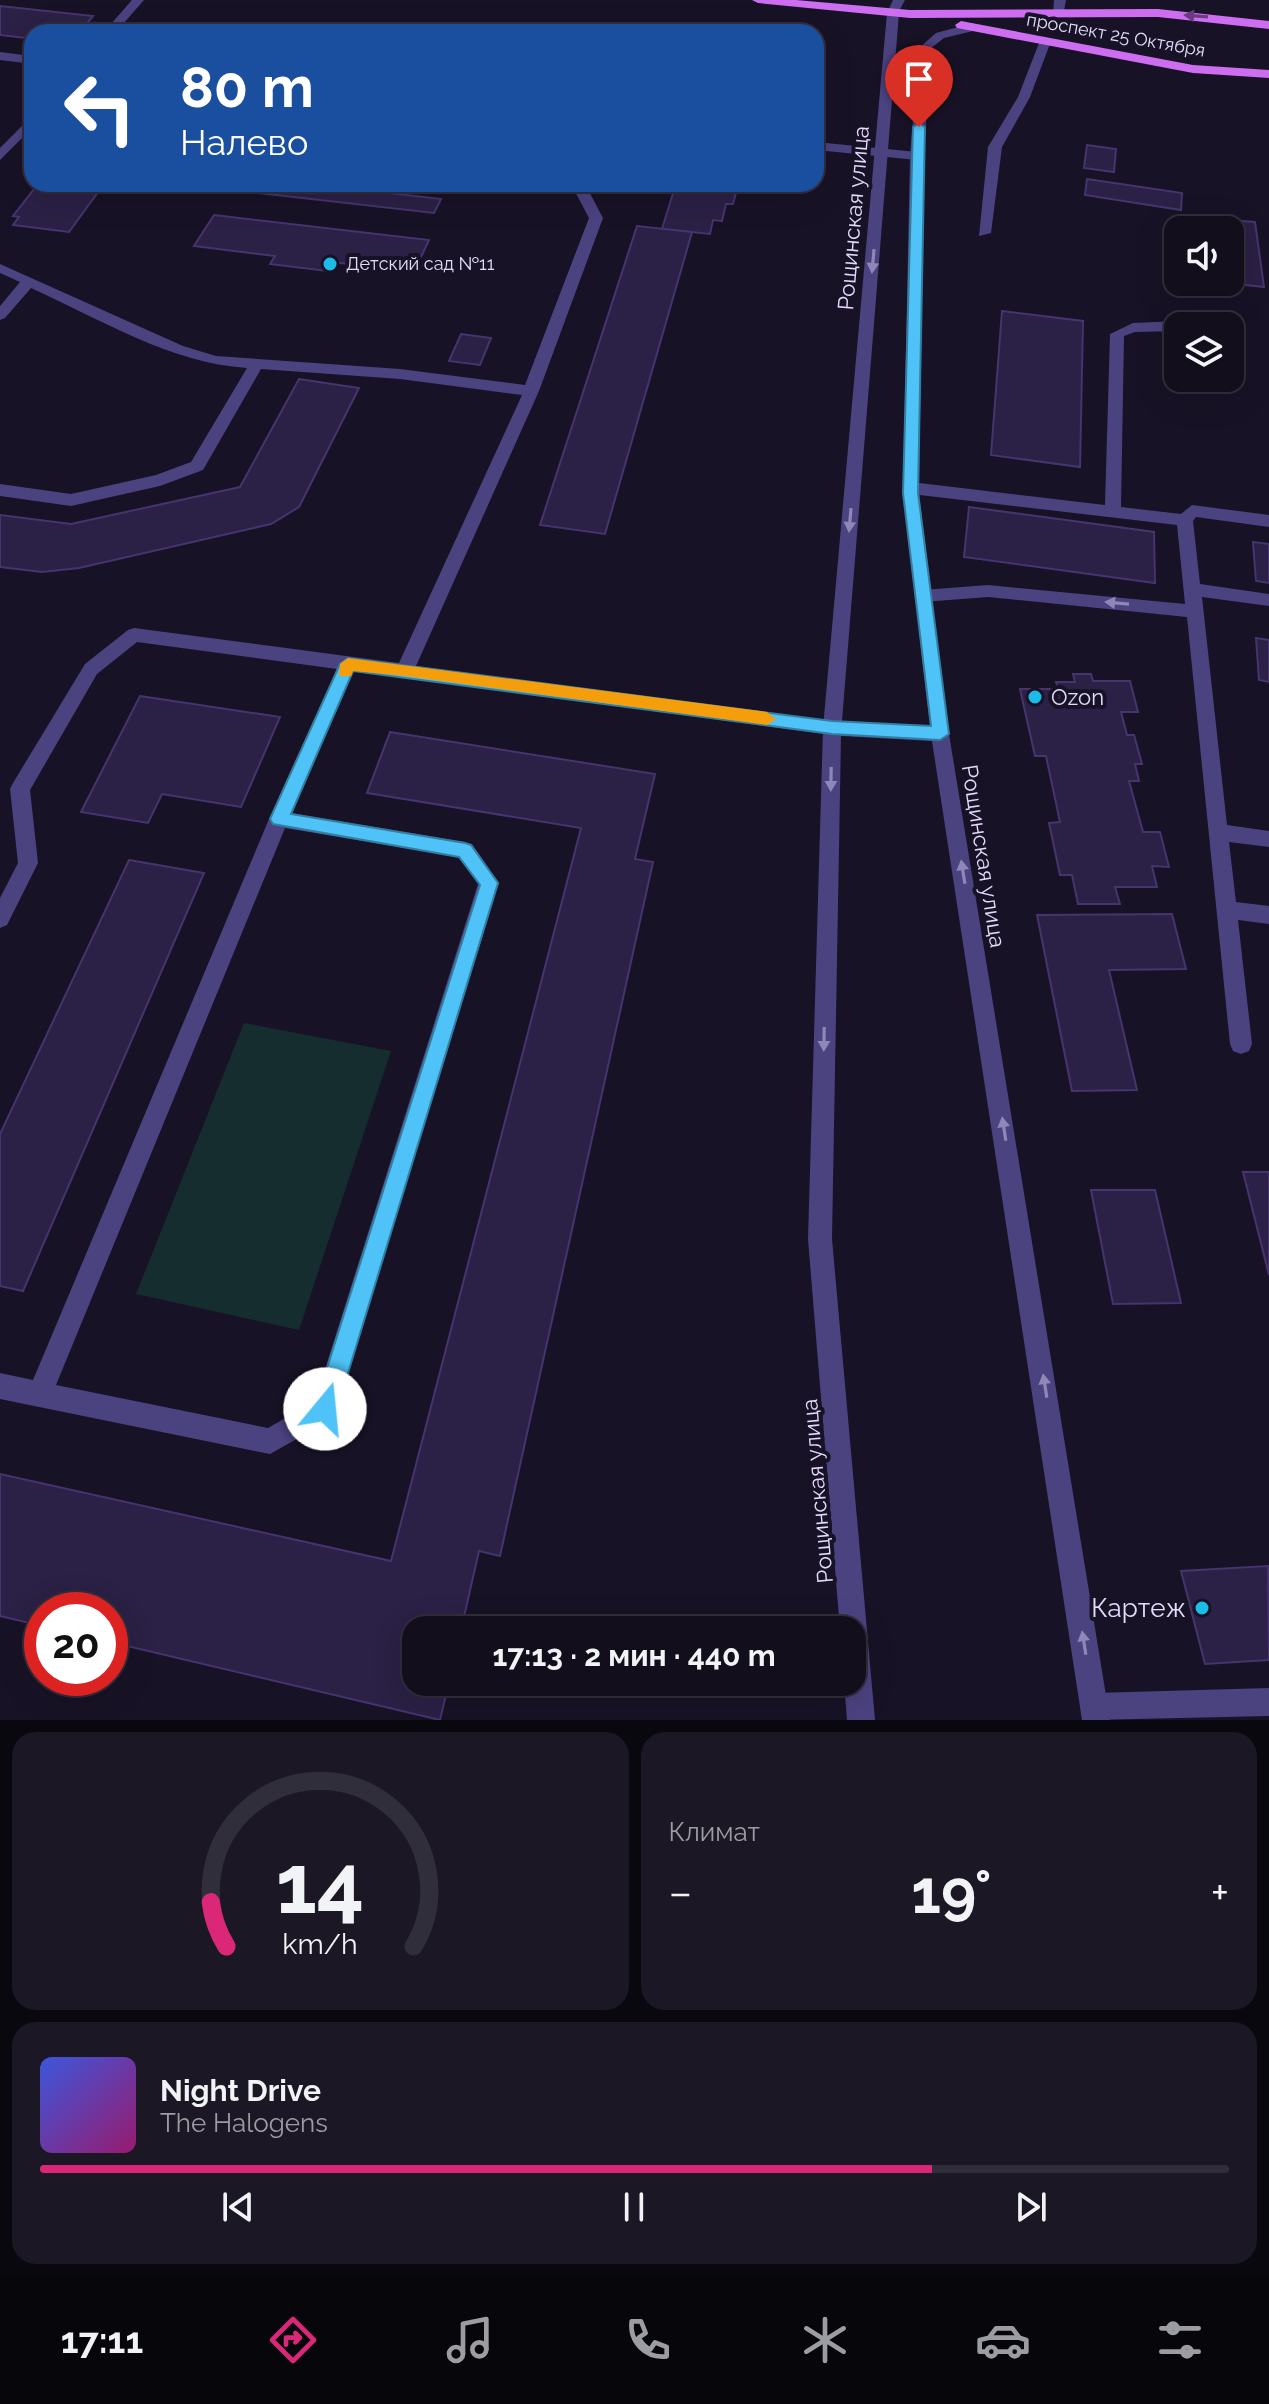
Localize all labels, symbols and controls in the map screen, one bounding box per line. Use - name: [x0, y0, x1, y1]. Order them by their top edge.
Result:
- street label: проспект 25 Октября: [1025, 8, 1207, 61]
- one-way arrow: [1183, 9, 1208, 22]
- pin: [885, 45, 953, 127]
- text: 80 m: [180, 54, 314, 120]
- icon: left: [48, 56, 152, 160]
- icon: arrive: [897, 57, 941, 101]
- text: Налево: [180, 121, 308, 163]
- street label: Рощинская улица: [832, 125, 874, 311]
- map controls: [1164, 216, 1244, 392]
- button: sound: [1164, 216, 1244, 296]
- one-way arrow: [866, 249, 879, 274]
- place label: Детский сад №11: [346, 253, 495, 274]
- marker: Детский сад №11: [321, 255, 339, 273]
- button: layers: [1164, 312, 1244, 392]
- one-way arrow: [843, 508, 856, 533]
- one-way arrow: [1105, 597, 1130, 610]
- place label: Ozon: [1051, 684, 1104, 710]
- marker: Ozon: [1026, 688, 1044, 706]
- street label: Рощинская улица: [957, 763, 1011, 949]
- one-way arrow: [824, 767, 837, 792]
- one-way arrow: [956, 860, 969, 885]
- one-way arrow: [818, 1027, 831, 1052]
- one-way arrow: [997, 1116, 1010, 1141]
- position arrow: [283, 1367, 367, 1451]
- one-way arrow: [1038, 1373, 1051, 1398]
- street label: Рощинская улица: [796, 1398, 838, 1584]
- speed limit sign: 20: [24, 1592, 128, 1696]
- place label: Картеж: [1091, 1593, 1186, 1623]
- marker: Картеж: [1193, 1599, 1211, 1617]
- one-way arrow: [1077, 1630, 1090, 1655]
- text: 17:13 · 2 мин · 440 m: [492, 1638, 776, 1673]
- text: Климат: [669, 1817, 760, 1847]
- text: 14: [276, 1835, 365, 1932]
- text: 19°: [911, 1857, 992, 1927]
- text: −: [669, 1867, 692, 1918]
- text: +: [1211, 1867, 1229, 1918]
- text: km/h: [283, 1927, 358, 1961]
- text: Night Drive: [160, 2073, 321, 2108]
- text: The Halogens: [160, 2108, 328, 2138]
- icon: previous: [216, 2185, 260, 2229]
- icon: pause: [612, 2185, 656, 2229]
- icon: next: [1009, 2185, 1053, 2229]
- icon: directions: [265, 2312, 321, 2368]
- icon: music: [442, 2312, 498, 2368]
- icon: phone: [620, 2312, 676, 2368]
- icon: climate: [797, 2312, 853, 2368]
- icon: car: [975, 2312, 1031, 2368]
- icon: filters: [1152, 2312, 1208, 2368]
- text: 17:11: [61, 2319, 143, 2361]

